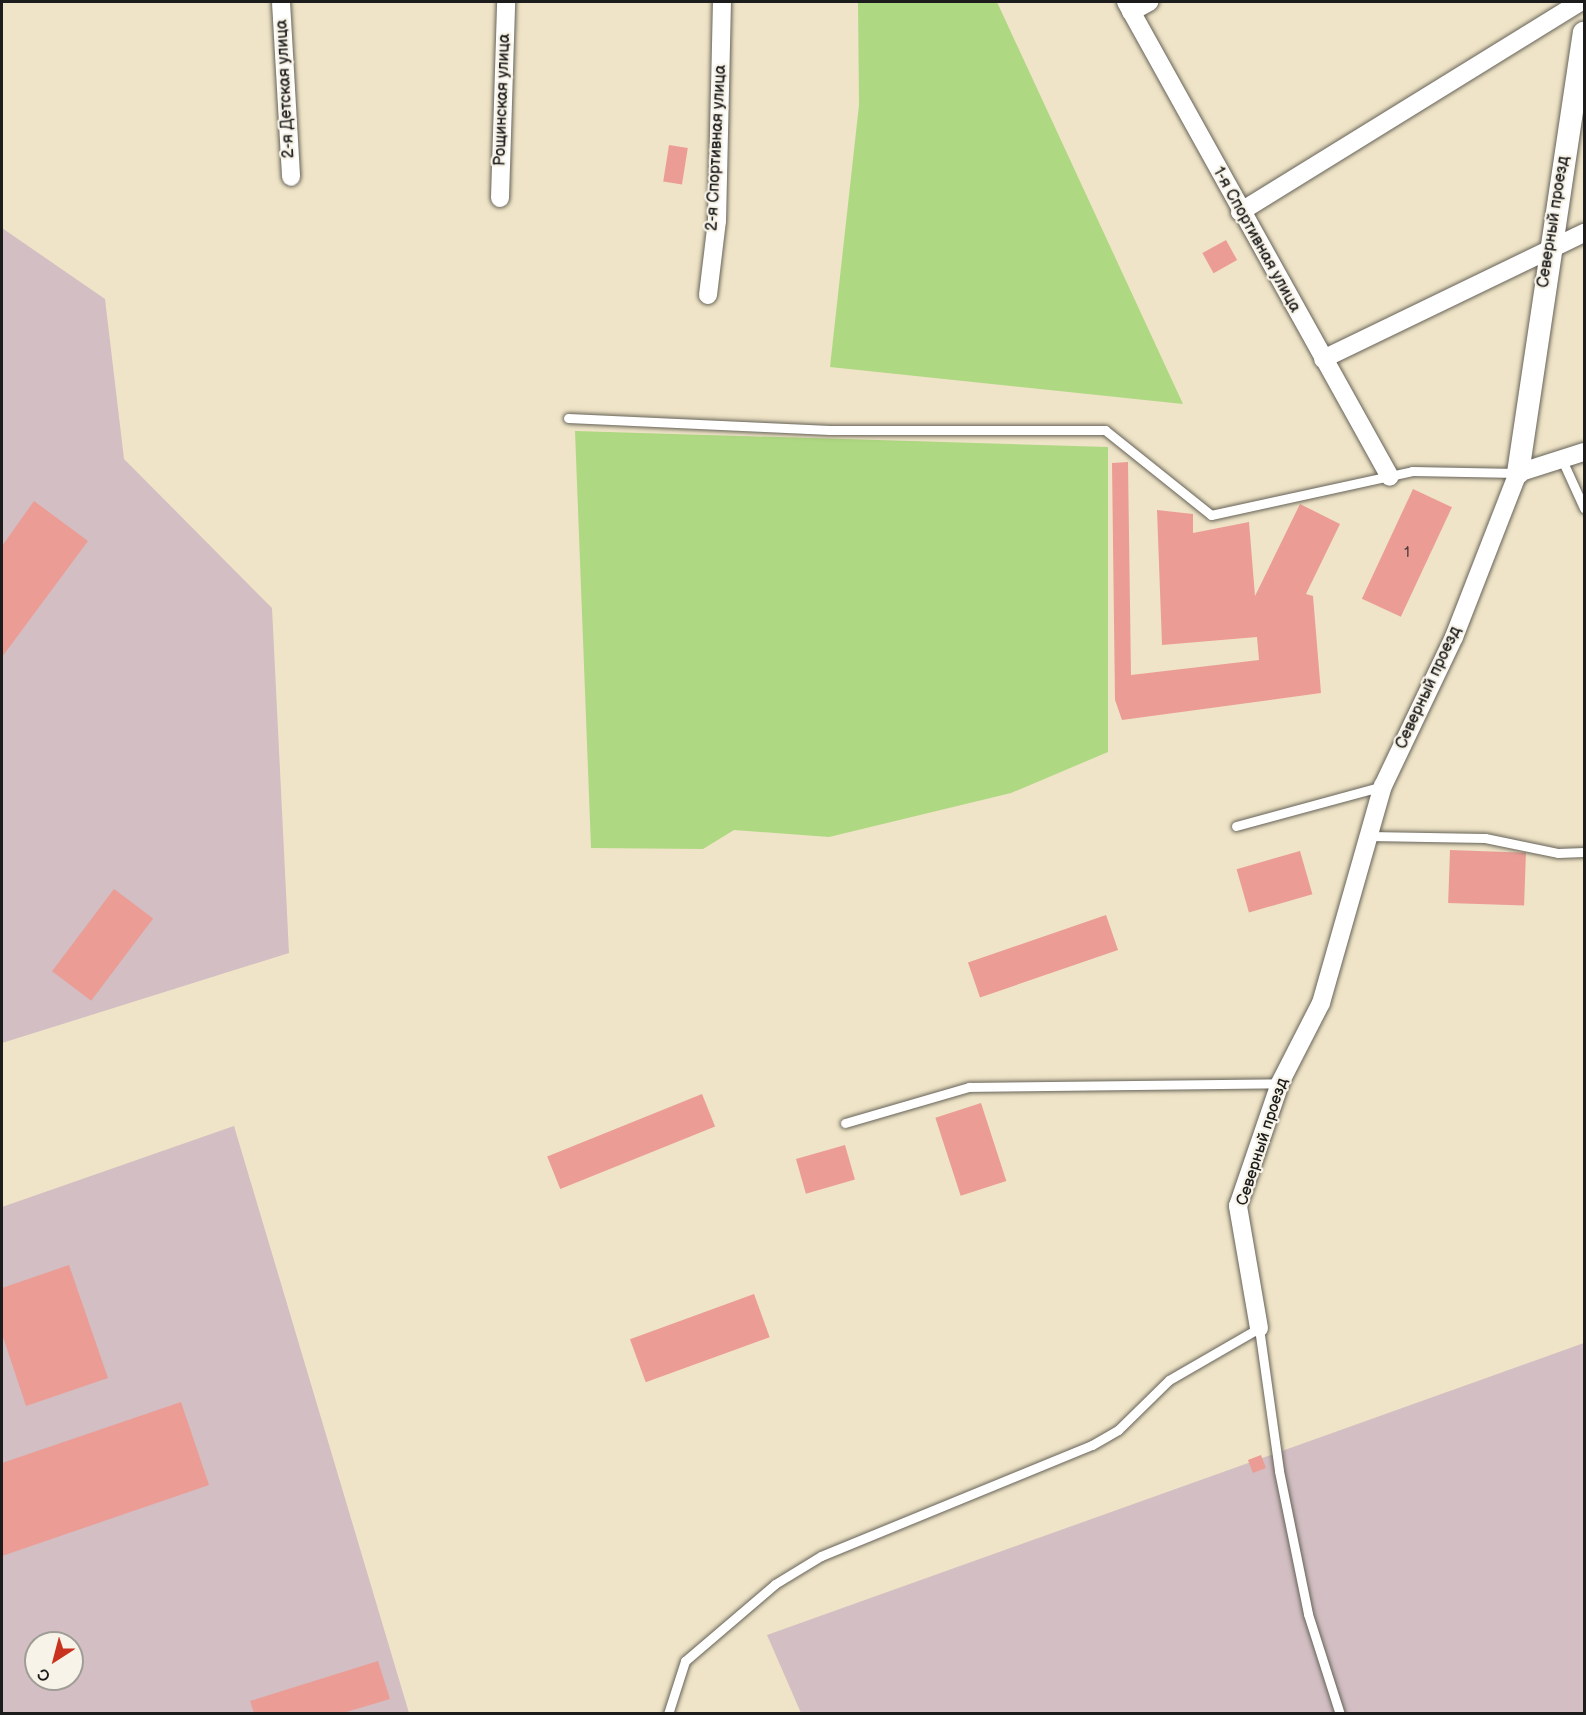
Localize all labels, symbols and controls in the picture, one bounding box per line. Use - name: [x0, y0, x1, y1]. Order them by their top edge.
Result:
- street label: 2-я Детская улица: [273, 19, 299, 159]
- street label: Рощинская улица: [491, 33, 515, 167]
- street label: 2-я Спортивная улица: [703, 64, 731, 232]
- street label: Северный проезд: [1534, 155, 1574, 289]
- street label: 1-я Спортивная улица: [1208, 164, 1304, 316]
- house number: 1: [1404, 545, 1410, 561]
- street label: Северный проезд: [1392, 624, 1466, 752]
- street label: Северный проезд: [1233, 1076, 1293, 1208]
- north arrow: [24, 1631, 84, 1691]
- text: С: [34, 1663, 54, 1685]

